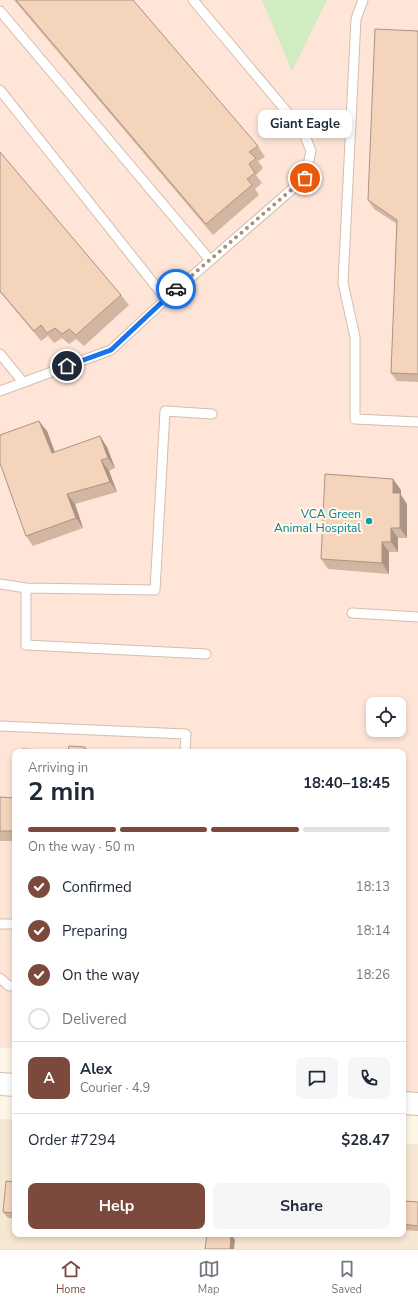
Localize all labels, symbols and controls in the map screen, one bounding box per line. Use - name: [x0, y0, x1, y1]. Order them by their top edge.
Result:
- callout: Giant Eagle: [258, 110, 352, 138]
- text: Giant Eagle: [270, 115, 340, 133]
- pin: [288, 161, 322, 195]
- icon: bag: [294, 167, 316, 189]
- courier: [156, 269, 196, 309]
- icon: car: [165, 278, 187, 300]
- pin: [50, 349, 84, 383]
- icon: home: [56, 355, 78, 377]
- place label: VCA Green Animal Hospital: [274, 506, 361, 536]
- marker: VCA Green Animal Hospital: [364, 516, 374, 526]
- map controls: [366, 697, 406, 737]
- button: locate: [366, 697, 406, 737]
- text: Arriving in: [28, 759, 88, 777]
- text: 18:40–18:45: [303, 773, 390, 793]
- text: 2 min: [28, 774, 95, 809]
- text: On the way · 50 m: [28, 838, 135, 856]
- icon: check: [28, 876, 50, 898]
- text: Confirmed: [62, 877, 132, 897]
- text: 18:13: [356, 878, 390, 896]
- icon: check: [28, 920, 50, 942]
- text: Preparing: [62, 921, 127, 941]
- text: 18:14: [356, 922, 390, 940]
- icon: check: [28, 964, 50, 986]
- text: On the way: [62, 965, 140, 985]
- text: 18:26: [356, 966, 390, 984]
- text: Delivered: [62, 1009, 127, 1029]
- button: chat: [296, 1057, 338, 1099]
- button: phone: [348, 1057, 390, 1099]
- text: Alex: [80, 1059, 112, 1079]
- text: A: [43, 1068, 55, 1088]
- text: Courier · 4.9: [80, 1079, 150, 1097]
- text: Order #7294: [28, 1130, 116, 1150]
- text: $28.47: [341, 1130, 390, 1150]
- button: Help: [28, 1183, 205, 1229]
- button: Share: [213, 1183, 390, 1229]
- tab: Home: [56, 1258, 86, 1297]
- tab: Map: [198, 1258, 220, 1297]
- tab: Saved: [332, 1258, 362, 1297]

